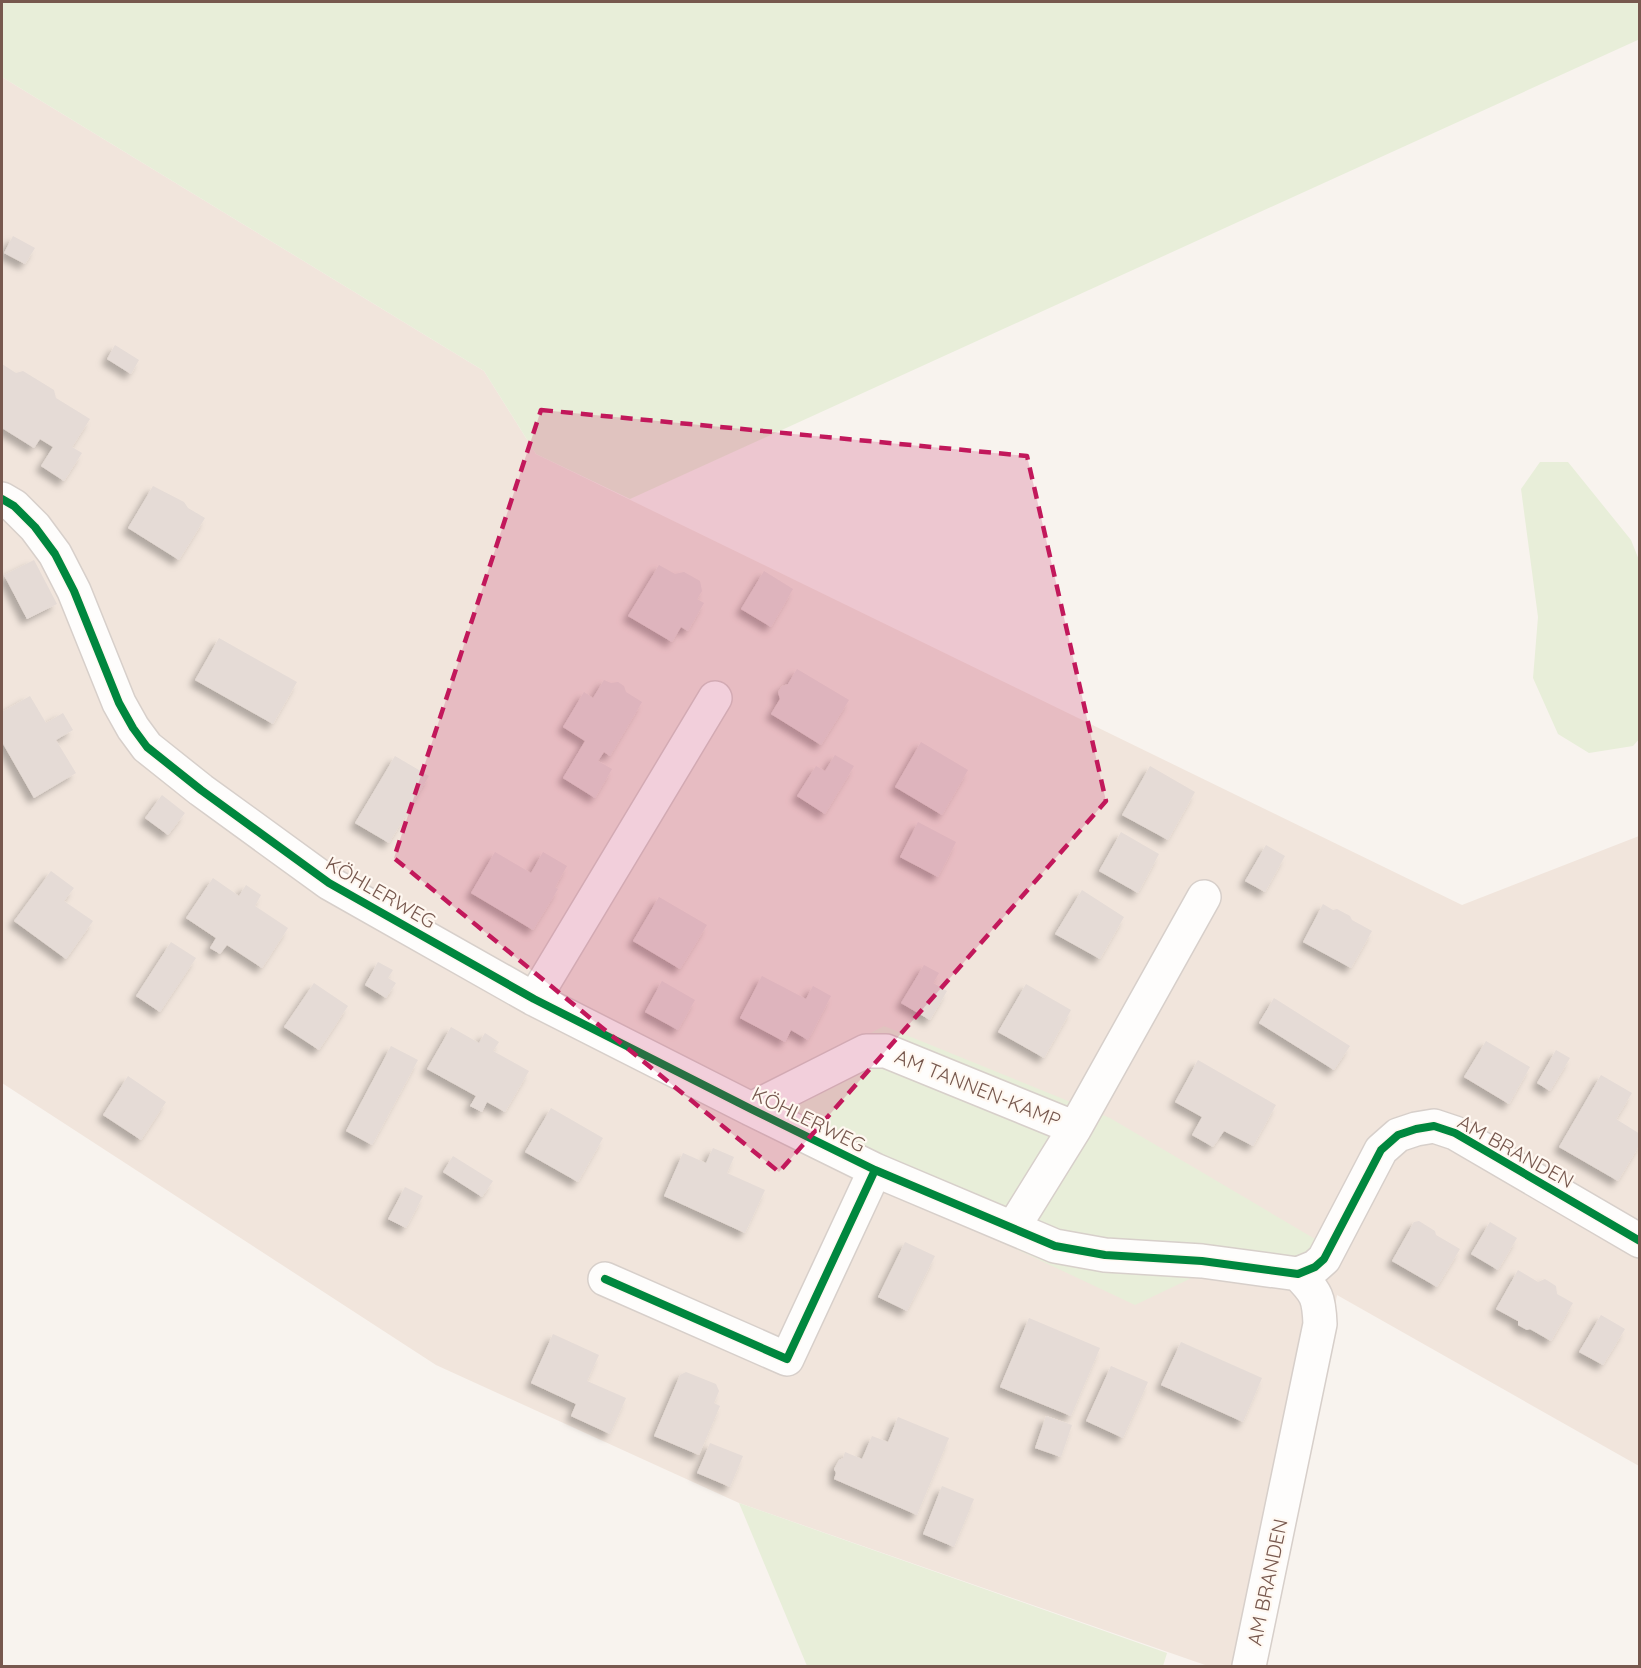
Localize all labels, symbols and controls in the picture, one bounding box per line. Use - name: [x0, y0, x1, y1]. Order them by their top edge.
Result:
- street label: KÖHLERWEG: [321, 850, 441, 934]
- street label: AM TANNEN-KAMP: [891, 1043, 1065, 1133]
- street label: KÖHLERWEG: [748, 1081, 870, 1157]
- street label: AM BRANDEN: [1453, 1109, 1579, 1193]
- street label: AM BRANDEN: [1241, 1516, 1293, 1648]

